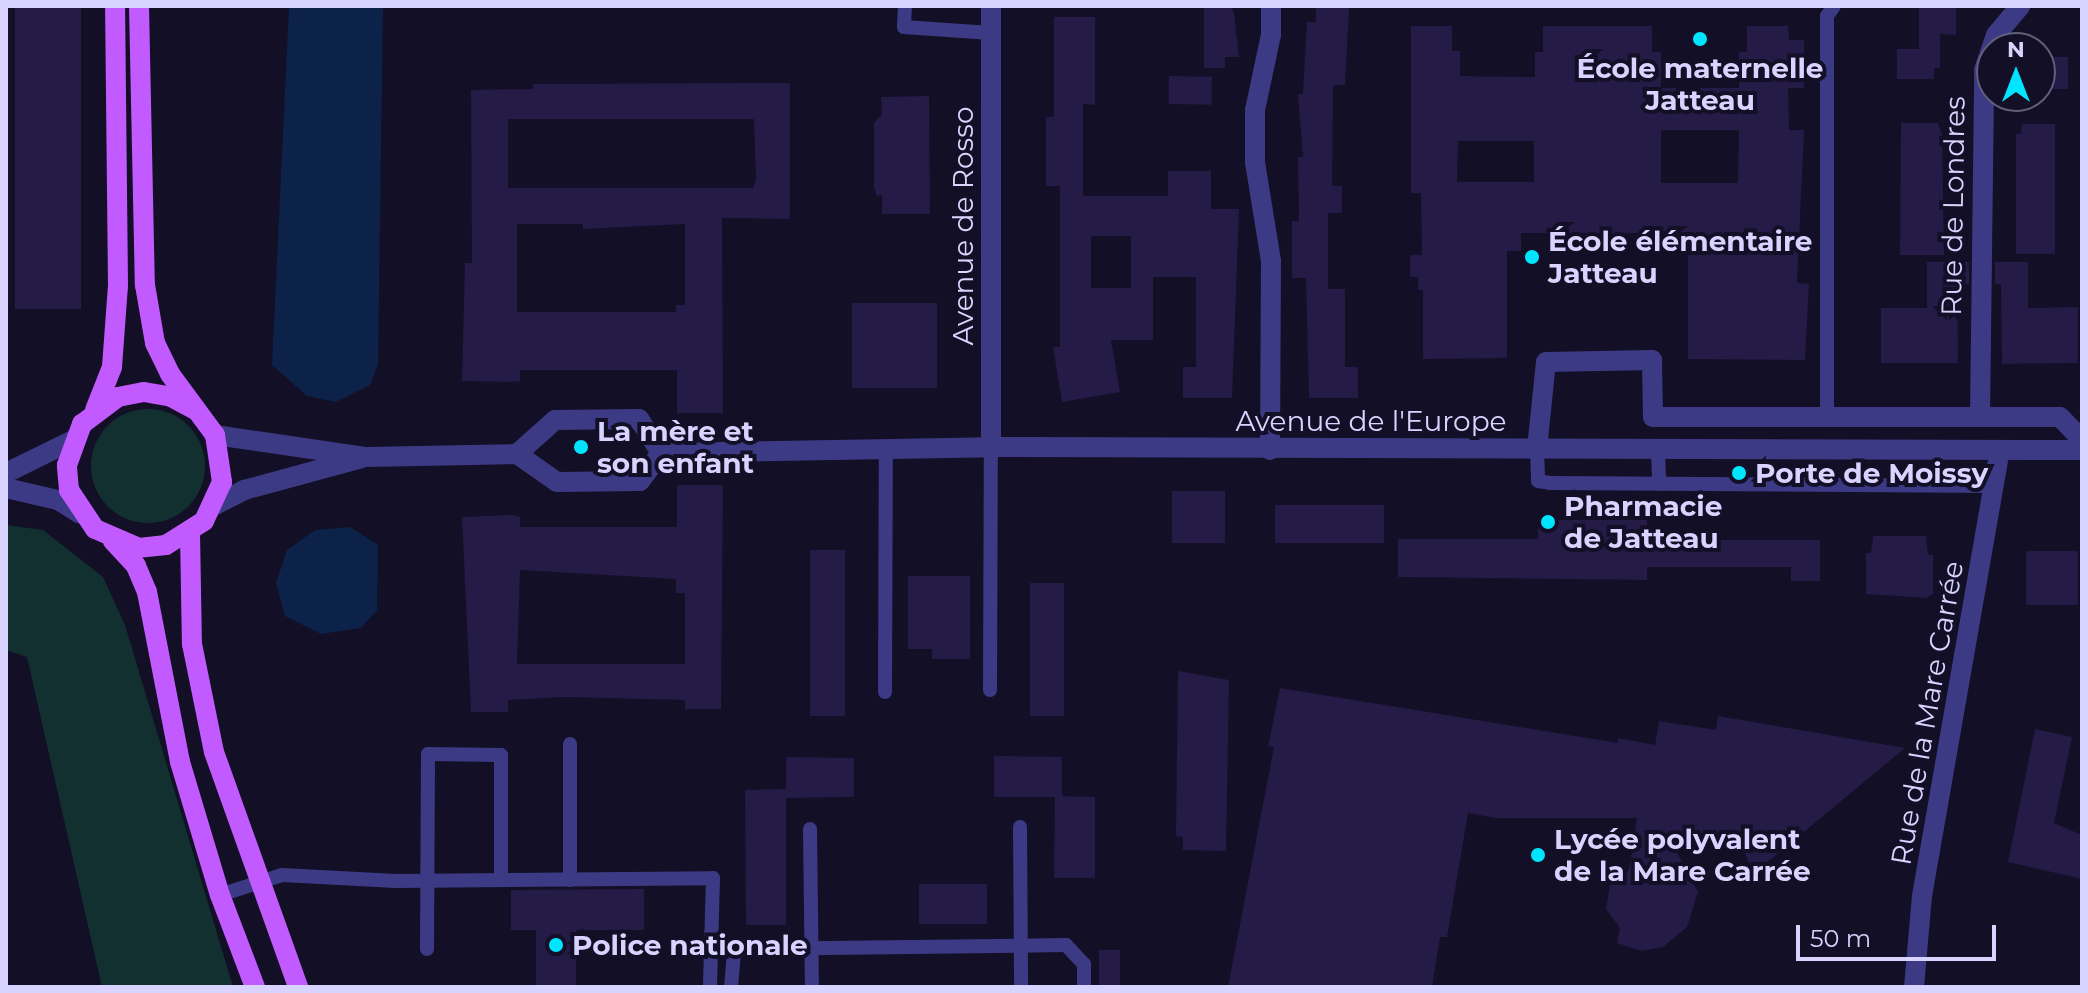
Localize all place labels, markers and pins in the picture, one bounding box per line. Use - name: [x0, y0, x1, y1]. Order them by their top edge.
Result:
- marker: École maternelle Jatteau: [1691, 30, 1709, 48]
- place label: École maternelle Jatteau: [1576, 51, 1824, 117]
- place label: École élémentaire Jatteau: [1548, 224, 1813, 290]
- marker: École élémentaire Jatteau: [1523, 248, 1541, 266]
- place label: La mère et son enfant: [597, 414, 754, 480]
- marker: La mère et son enfant: [572, 438, 590, 456]
- place label: Porte de Moissy: [1755, 456, 1988, 490]
- marker: Porte de Moissy: [1730, 464, 1748, 482]
- place label: Pharmacie de Jatteau: [1564, 489, 1722, 555]
- marker: Pharmacie de Jatteau: [1539, 513, 1557, 531]
- place label: Lycée polyvalent de la Mare Carrée: [1554, 822, 1811, 888]
- marker: Lycée polyvalent de la Mare Carrée: [1529, 846, 1547, 864]
- place label: Police nationale: [572, 928, 808, 962]
- marker: Police nationale: [547, 936, 565, 954]

